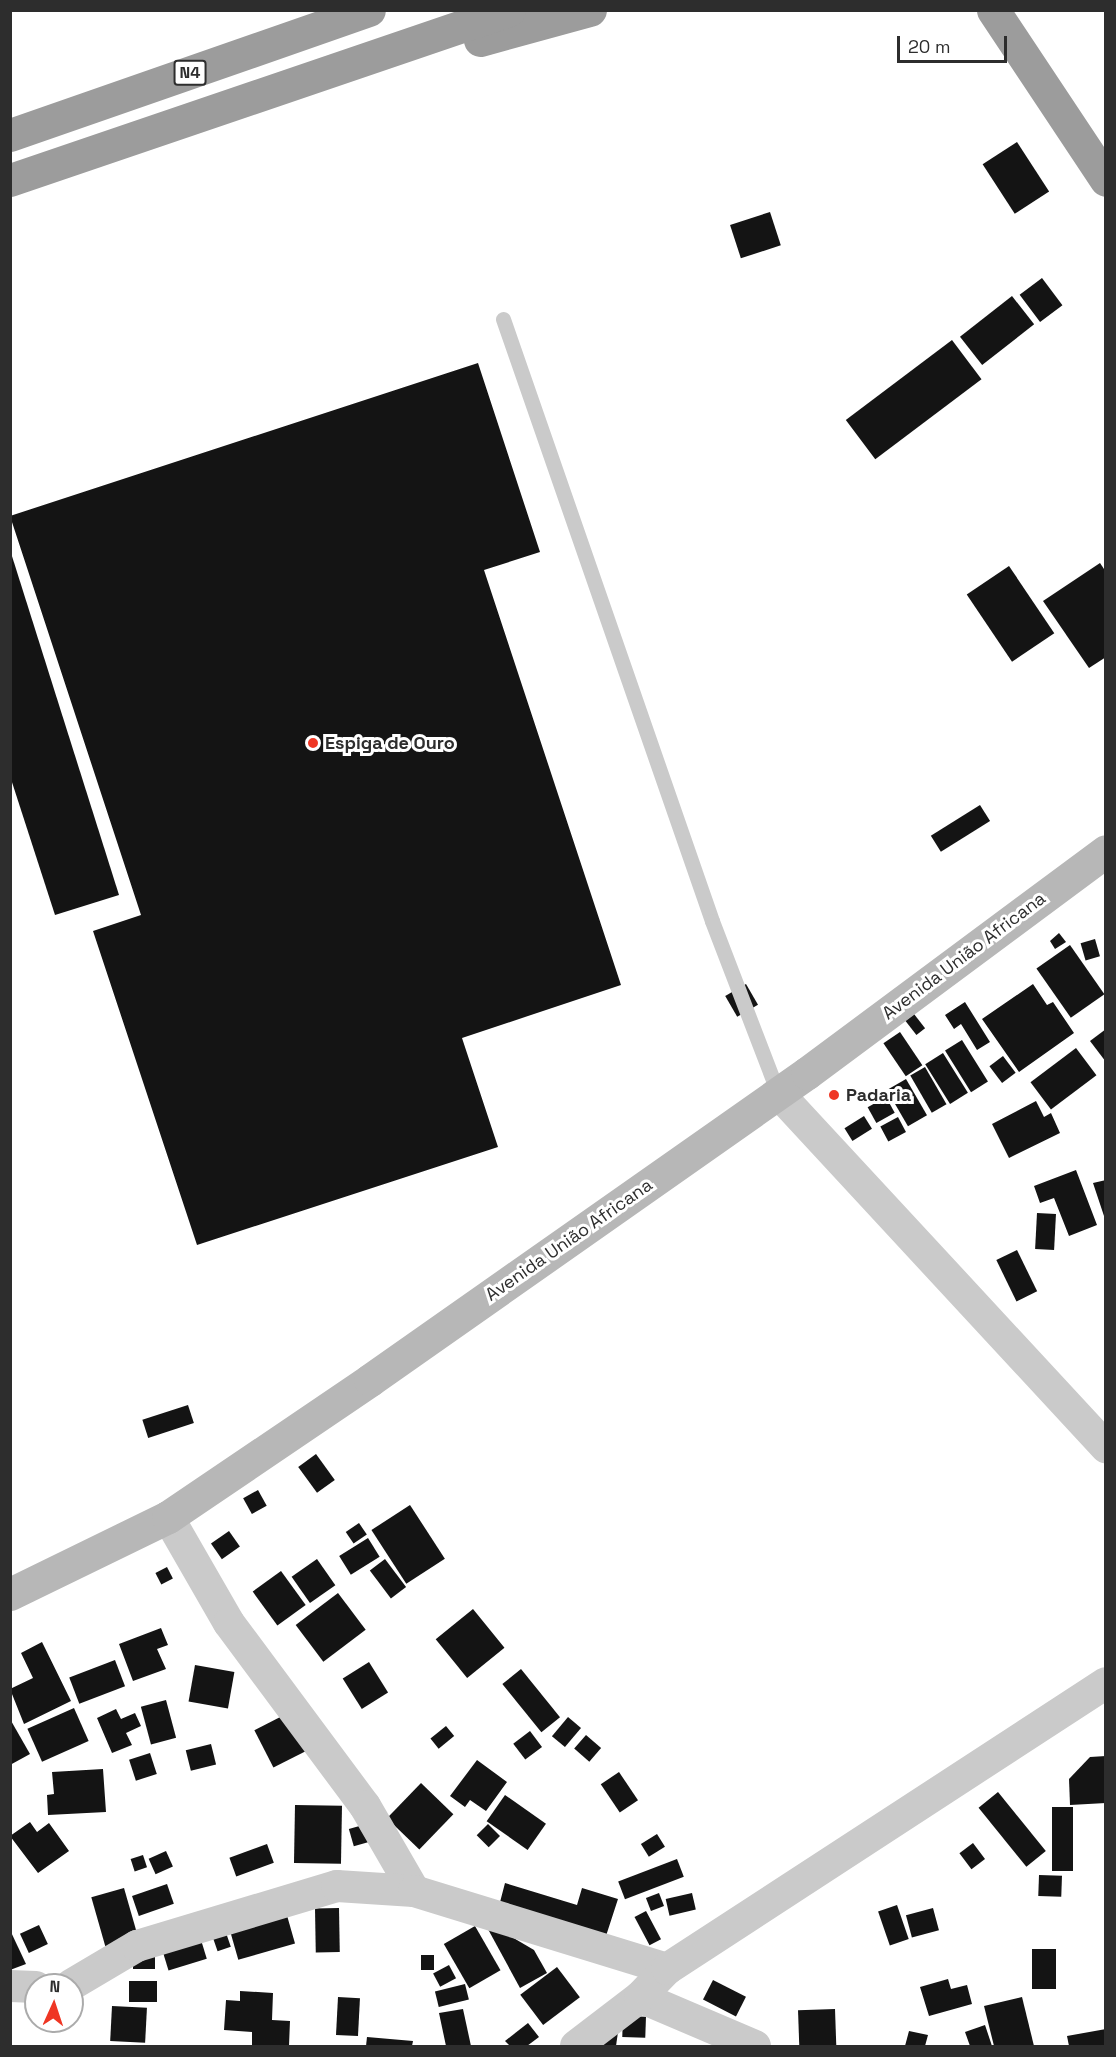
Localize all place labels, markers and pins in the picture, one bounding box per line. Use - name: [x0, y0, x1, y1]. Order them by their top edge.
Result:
- place label: Espiga de Ouro: [325, 732, 455, 754]
- marker: Espiga de Ouro: [306, 736, 320, 750]
- place label: Padaria: [846, 1084, 911, 1106]
- marker: Padaria: [827, 1088, 841, 1102]

